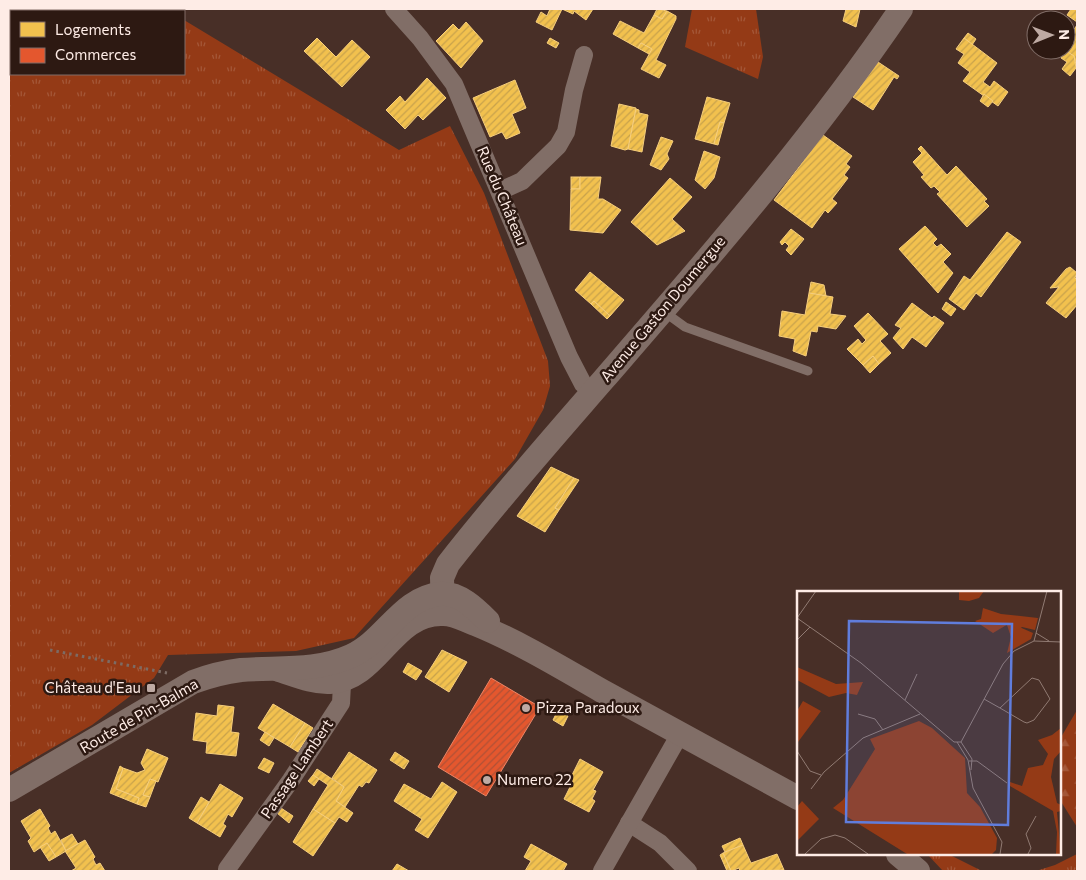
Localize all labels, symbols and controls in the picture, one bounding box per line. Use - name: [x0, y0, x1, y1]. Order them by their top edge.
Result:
- legend: [10, 10, 185, 75]
- north arrow: [1026, 10, 1076, 60]
- text: Logements: [55, 20, 131, 38]
- text: N: [1056, 29, 1073, 40]
- text: Commerces: [55, 45, 136, 63]
- street label: Rue du Château: [474, 143, 532, 248]
- street label: Avenue Gaston Doumergue: [596, 232, 729, 385]
- inset map: [797, 591, 1061, 855]
- street label: Route de Pin-Balma: [76, 674, 201, 756]
- place label: Château d'Eau: [44, 678, 141, 696]
- marker: Château d'Eau: [145, 682, 157, 694]
- place label: Pizza Paradoux: [536, 698, 640, 716]
- marker: Pizza Paradoux: [520, 702, 532, 714]
- street label: Passage Lambert: [256, 715, 336, 822]
- place label: Numero 22: [497, 770, 572, 788]
- marker: Numero 22: [481, 774, 493, 786]

